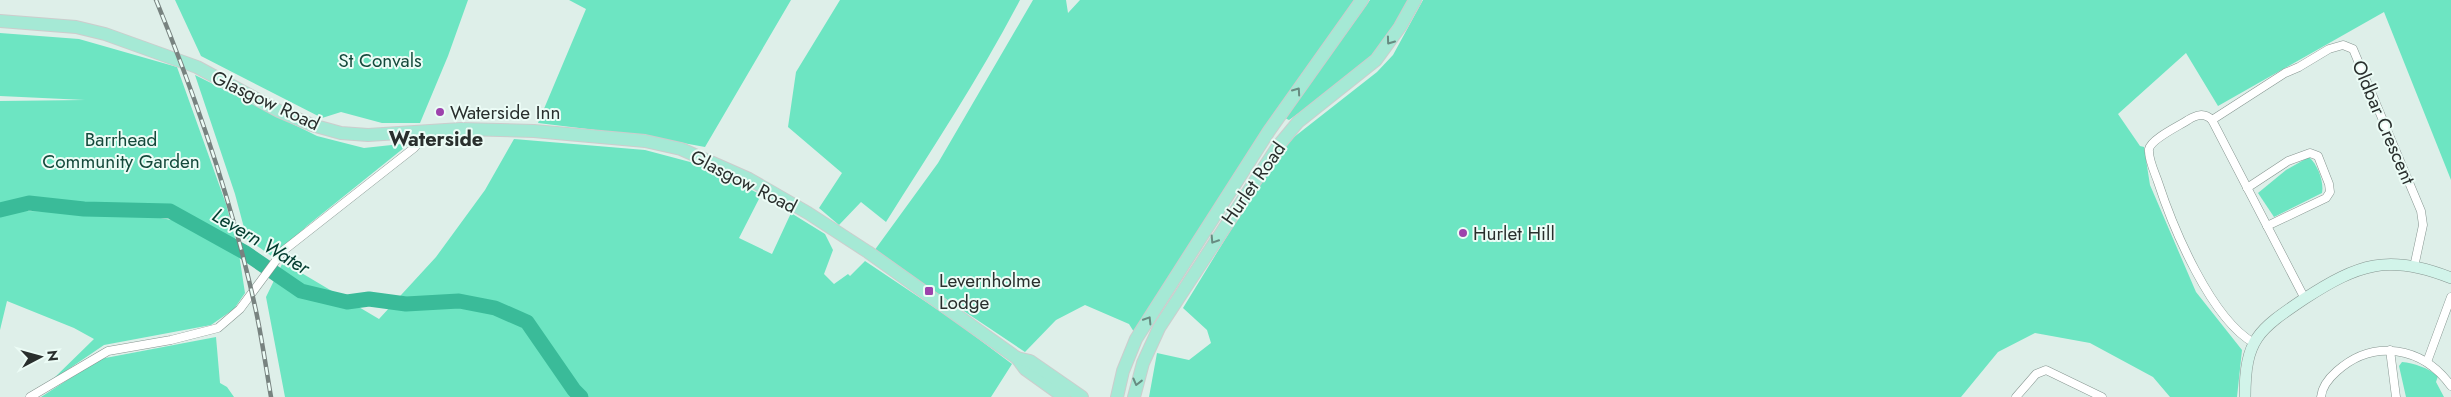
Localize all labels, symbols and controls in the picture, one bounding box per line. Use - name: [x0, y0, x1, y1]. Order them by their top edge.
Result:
- one-way arrow: [1387, 35, 1396, 45]
- park label: St Convals: [338, 47, 422, 74]
- street label: Oldbar Crescent: [2345, 56, 2422, 189]
- street label: Glasgow Road: [207, 64, 324, 137]
- one-way arrow: [1291, 87, 1300, 97]
- place label: Waterside Inn: [450, 99, 560, 126]
- marker: Waterside Inn: [434, 106, 446, 118]
- district label: Waterside: [389, 125, 483, 154]
- park label: Barrhead Community Garden: [42, 126, 200, 175]
- street label: Hurlet Road: [1215, 136, 1292, 230]
- street label: Glasgow Road: [686, 143, 802, 220]
- water label: Levern Water: [206, 201, 316, 283]
- place label: Hurlet Hill: [1473, 220, 1555, 247]
- marker: Hurlet Hill: [1457, 227, 1469, 239]
- one-way arrow: [1211, 235, 1221, 244]
- place label: Levernholme Lodge: [939, 267, 1041, 316]
- marker: Levernholme Lodge: [923, 285, 935, 297]
- one-way arrow: [1142, 317, 1152, 326]
- north arrow: [15, 332, 65, 382]
- text: N: [42, 349, 63, 362]
- one-way arrow: [1132, 377, 1143, 386]

